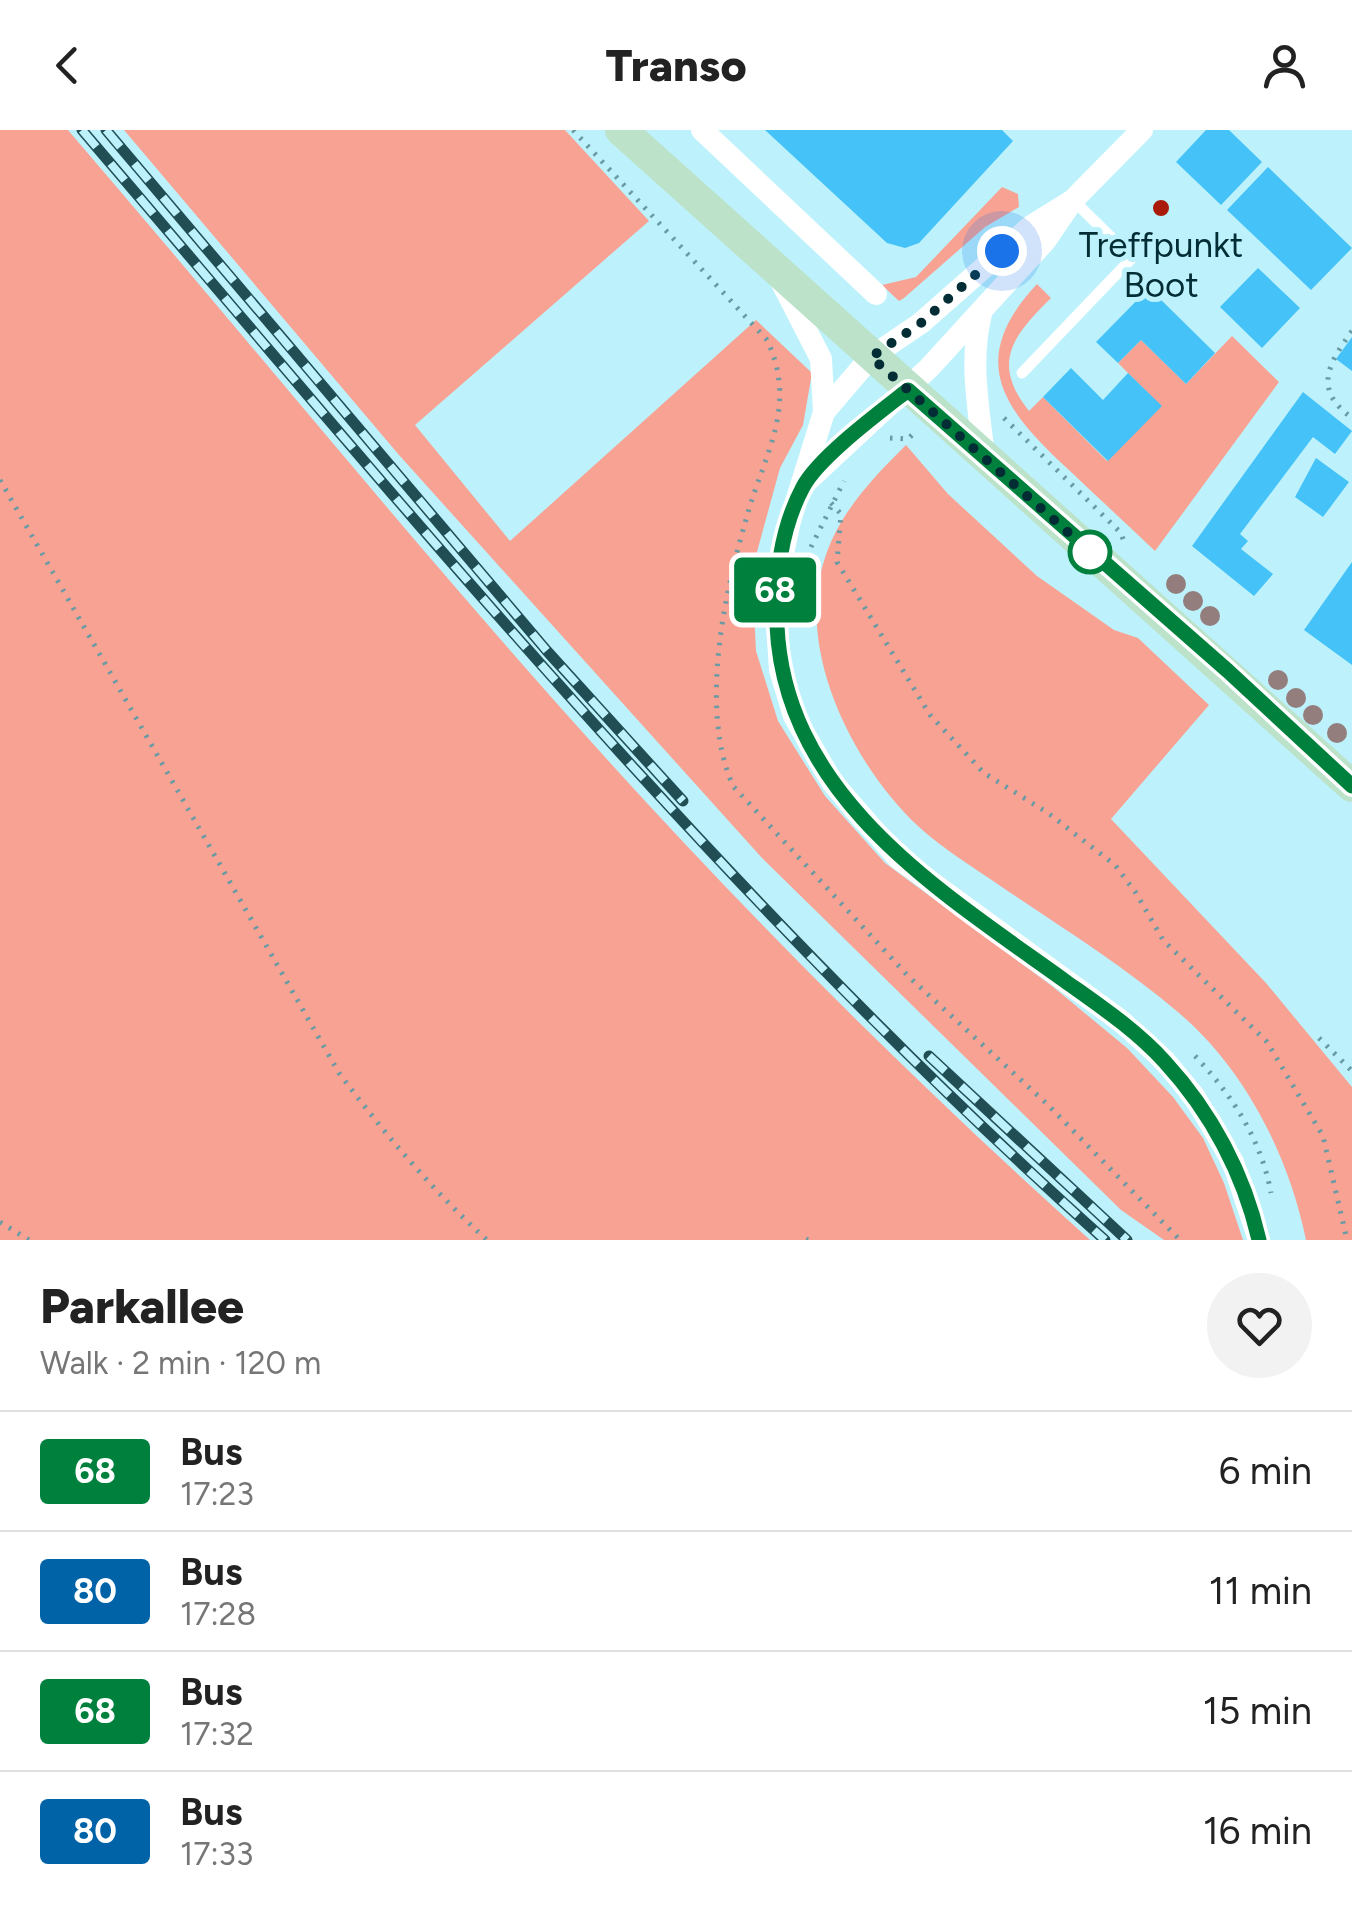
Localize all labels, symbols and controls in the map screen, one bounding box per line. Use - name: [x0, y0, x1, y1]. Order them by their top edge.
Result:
- icon: back: [40, 38, 95, 93]
- text: Transo: [605, 38, 747, 92]
- icon: person: [1257, 38, 1312, 93]
- marker: Treffpunkt Boot: [1150, 197, 1172, 219]
- place label: Treffpunkt Boot: [1079, 224, 1243, 306]
- your location: [977, 226, 1027, 276]
- unlabelled marker: [1069, 531, 1111, 573]
- line badge: 68: [730, 558, 820, 622]
- text: 68: [754, 569, 796, 611]
- button: heart: [1207, 1273, 1312, 1378]
- text: Parkallee: [40, 1277, 244, 1335]
- text: Walk · 2 min · 120 m: [40, 1344, 321, 1382]
- text: Bus: [180, 1429, 243, 1475]
- text: 6 min: [1219, 1448, 1312, 1494]
- text: 68: [74, 1450, 116, 1492]
- text: 17:23: [180, 1475, 254, 1513]
- text: Bus: [180, 1549, 243, 1595]
- text: 11 min: [1209, 1568, 1312, 1614]
- text: 80: [73, 1570, 117, 1612]
- text: 17:28: [180, 1595, 256, 1633]
- text: Bus: [180, 1669, 243, 1715]
- text: 15 min: [1203, 1688, 1312, 1734]
- text: 68: [74, 1690, 116, 1732]
- text: 17:32: [180, 1715, 254, 1753]
- text: Bus: [180, 1789, 243, 1835]
- text: 16 min: [1203, 1808, 1312, 1854]
- text: 80: [73, 1810, 117, 1852]
- text: 17:33: [180, 1835, 253, 1873]

